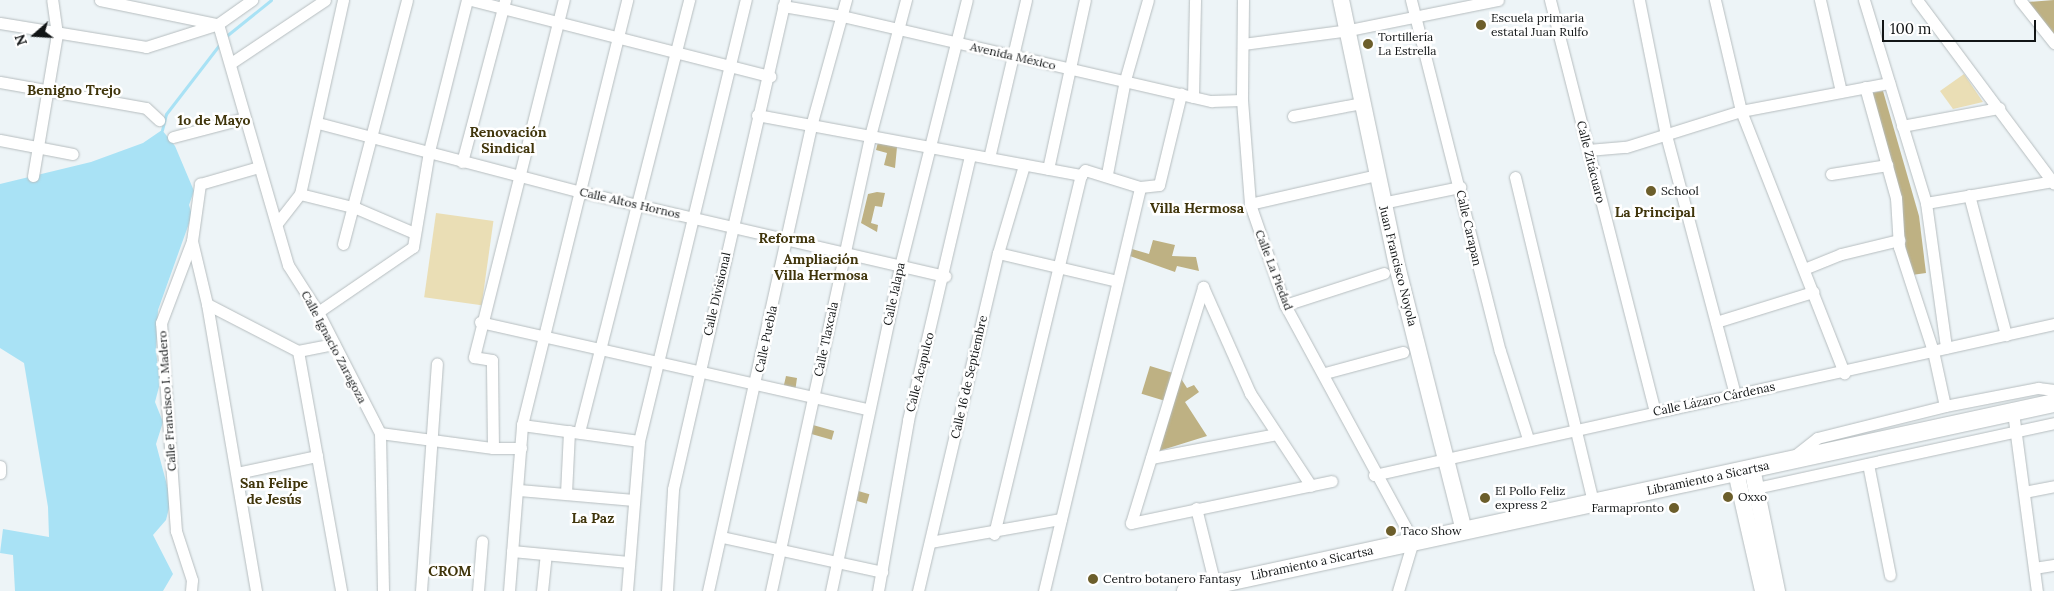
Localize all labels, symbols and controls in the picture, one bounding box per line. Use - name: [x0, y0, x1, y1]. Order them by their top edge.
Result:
- north arrow: [10, 10, 60, 60]
- scale bar: [1884, 10, 2038, 42]
- place label: Escuela primaria estatal Juan Rulfo: [1491, 11, 1588, 39]
- marker: Escuela primaria estatal Juan Rulfo: [1475, 19, 1487, 31]
- text: 100 m: [1890, 19, 1931, 38]
- place label: Tortillería La Estrella: [1378, 30, 1437, 58]
- text: N: [11, 32, 31, 48]
- marker: Tortillería La Estrella: [1362, 38, 1374, 50]
- street label: Avenida México: [969, 39, 1057, 73]
- district label: Benigno Trejo: [27, 82, 121, 98]
- district label: 1o de Mayo: [177, 112, 251, 128]
- street label: Calle Zitácuaro: [1574, 119, 1608, 205]
- district label: Renovación Sindical: [469, 124, 547, 156]
- street label: Calle Altos Hornos: [578, 184, 682, 222]
- place label: School: [1661, 184, 1699, 198]
- marker: School: [1645, 185, 1657, 197]
- street label: Calle Carapan: [1453, 189, 1485, 267]
- district label: Villa Hermosa: [1150, 200, 1244, 216]
- street label: Juan Francisco Noyola: [1376, 204, 1420, 328]
- district label: La Principal: [1615, 204, 1695, 220]
- street label: Calle La Piedad: [1252, 228, 1296, 312]
- district label: Reforma: [759, 230, 815, 246]
- street label: Calle Divisional: [700, 251, 734, 337]
- district label: Ampliación Villa Hermosa: [774, 251, 868, 284]
- street label: Calle Jalapa: [880, 261, 908, 327]
- street label: Calle Ignacio Zaragoza: [298, 288, 370, 406]
- street label: Calle Tlaxcala: [811, 300, 841, 378]
- street label: Calle Puebla: [752, 304, 780, 374]
- street label: Calle 16 de Septiembre: [948, 314, 990, 440]
- street label: Calle Francisco I. Madero: [155, 330, 179, 472]
- street label: Calle Acapulco: [903, 331, 937, 413]
- street label: Calle Lázaro Cárdenas: [1652, 379, 1776, 419]
- street label: Libramiento a Sicartsa: [1645, 458, 1771, 498]
- district label: San Felipe de Jesús: [240, 475, 308, 508]
- place label: El Pollo Feliz express 2: [1495, 484, 1565, 512]
- place label: Oxxo: [1738, 490, 1767, 504]
- marker: Oxxo: [1722, 491, 1734, 503]
- marker: El Pollo Feliz express 2: [1479, 492, 1491, 504]
- place label: Farmapronto: [1591, 501, 1664, 515]
- marker: Farmapronto: [1668, 502, 1680, 514]
- district label: La Paz: [572, 510, 614, 526]
- place label: Taco Show: [1401, 524, 1462, 538]
- marker: Taco Show: [1385, 525, 1397, 537]
- street label: Libramiento a Sicartsa: [1249, 543, 1375, 583]
- district label: CROM: [428, 563, 472, 579]
- place label: Centro botanero Fantasy: [1103, 572, 1241, 586]
- marker: Centro botanero Fantasy: [1087, 573, 1099, 585]

